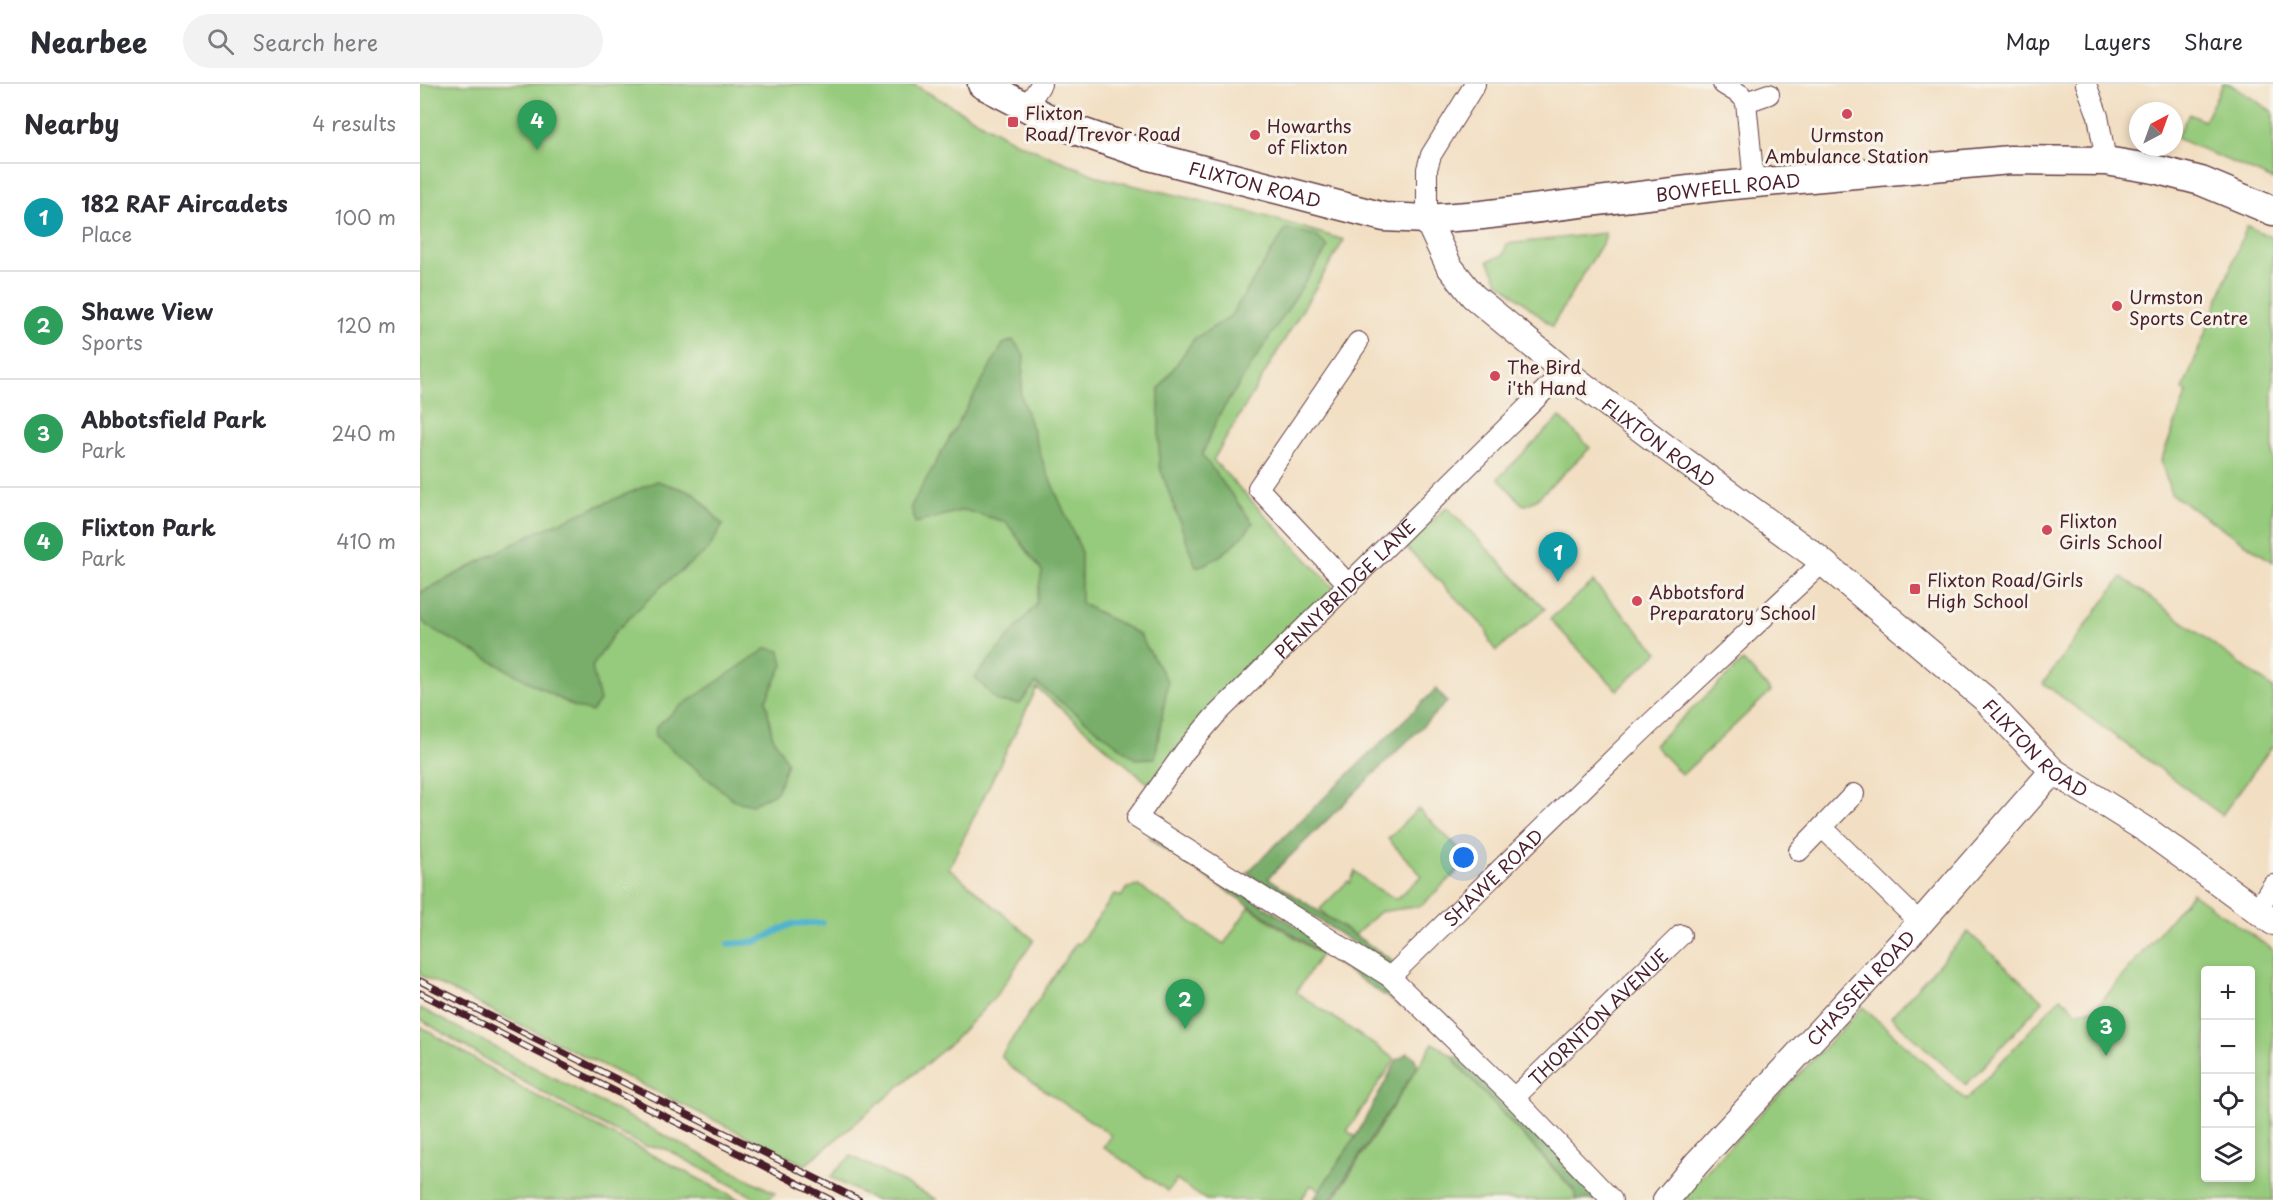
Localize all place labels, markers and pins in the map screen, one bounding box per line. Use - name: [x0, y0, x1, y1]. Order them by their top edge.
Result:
- place label: Flixton Road/Trevor Road: [1025, 99, 1181, 147]
- pin: 4: [518, 100, 556, 150]
- marker: Urmston Ambulance Station: [1840, 107, 1854, 121]
- place label: Howarths of Flixton: [1267, 112, 1351, 160]
- marker: Flixton Road/Trevor Road: [1006, 115, 1020, 129]
- place label: Urmston Ambulance Station: [1765, 121, 1929, 169]
- marker: Howarths of Flixton: [1248, 128, 1262, 142]
- place label: Urmston Sports Centre: [2129, 283, 2248, 331]
- marker: Urmston Sports Centre: [2110, 299, 2124, 313]
- place label: The Bird i'th Hand: [1507, 353, 1587, 401]
- marker: The Bird i'th Hand: [1488, 369, 1502, 383]
- place label: Flixton Girls School: [2059, 507, 2163, 555]
- marker: Flixton Girls School: [2040, 523, 2054, 537]
- pin: 1: [1538, 532, 1578, 582]
- place label: Flixton Road/Girls High School: [1927, 566, 2083, 614]
- place label: Abbotsford Preparatory School: [1649, 578, 1816, 626]
- marker: Flixton Road/Girls High School: [1908, 582, 1922, 596]
- marker: Abbotsford Preparatory School: [1630, 594, 1644, 608]
- pin: 2: [1166, 980, 1204, 1029]
- pin: 3: [2086, 1006, 2126, 1056]

